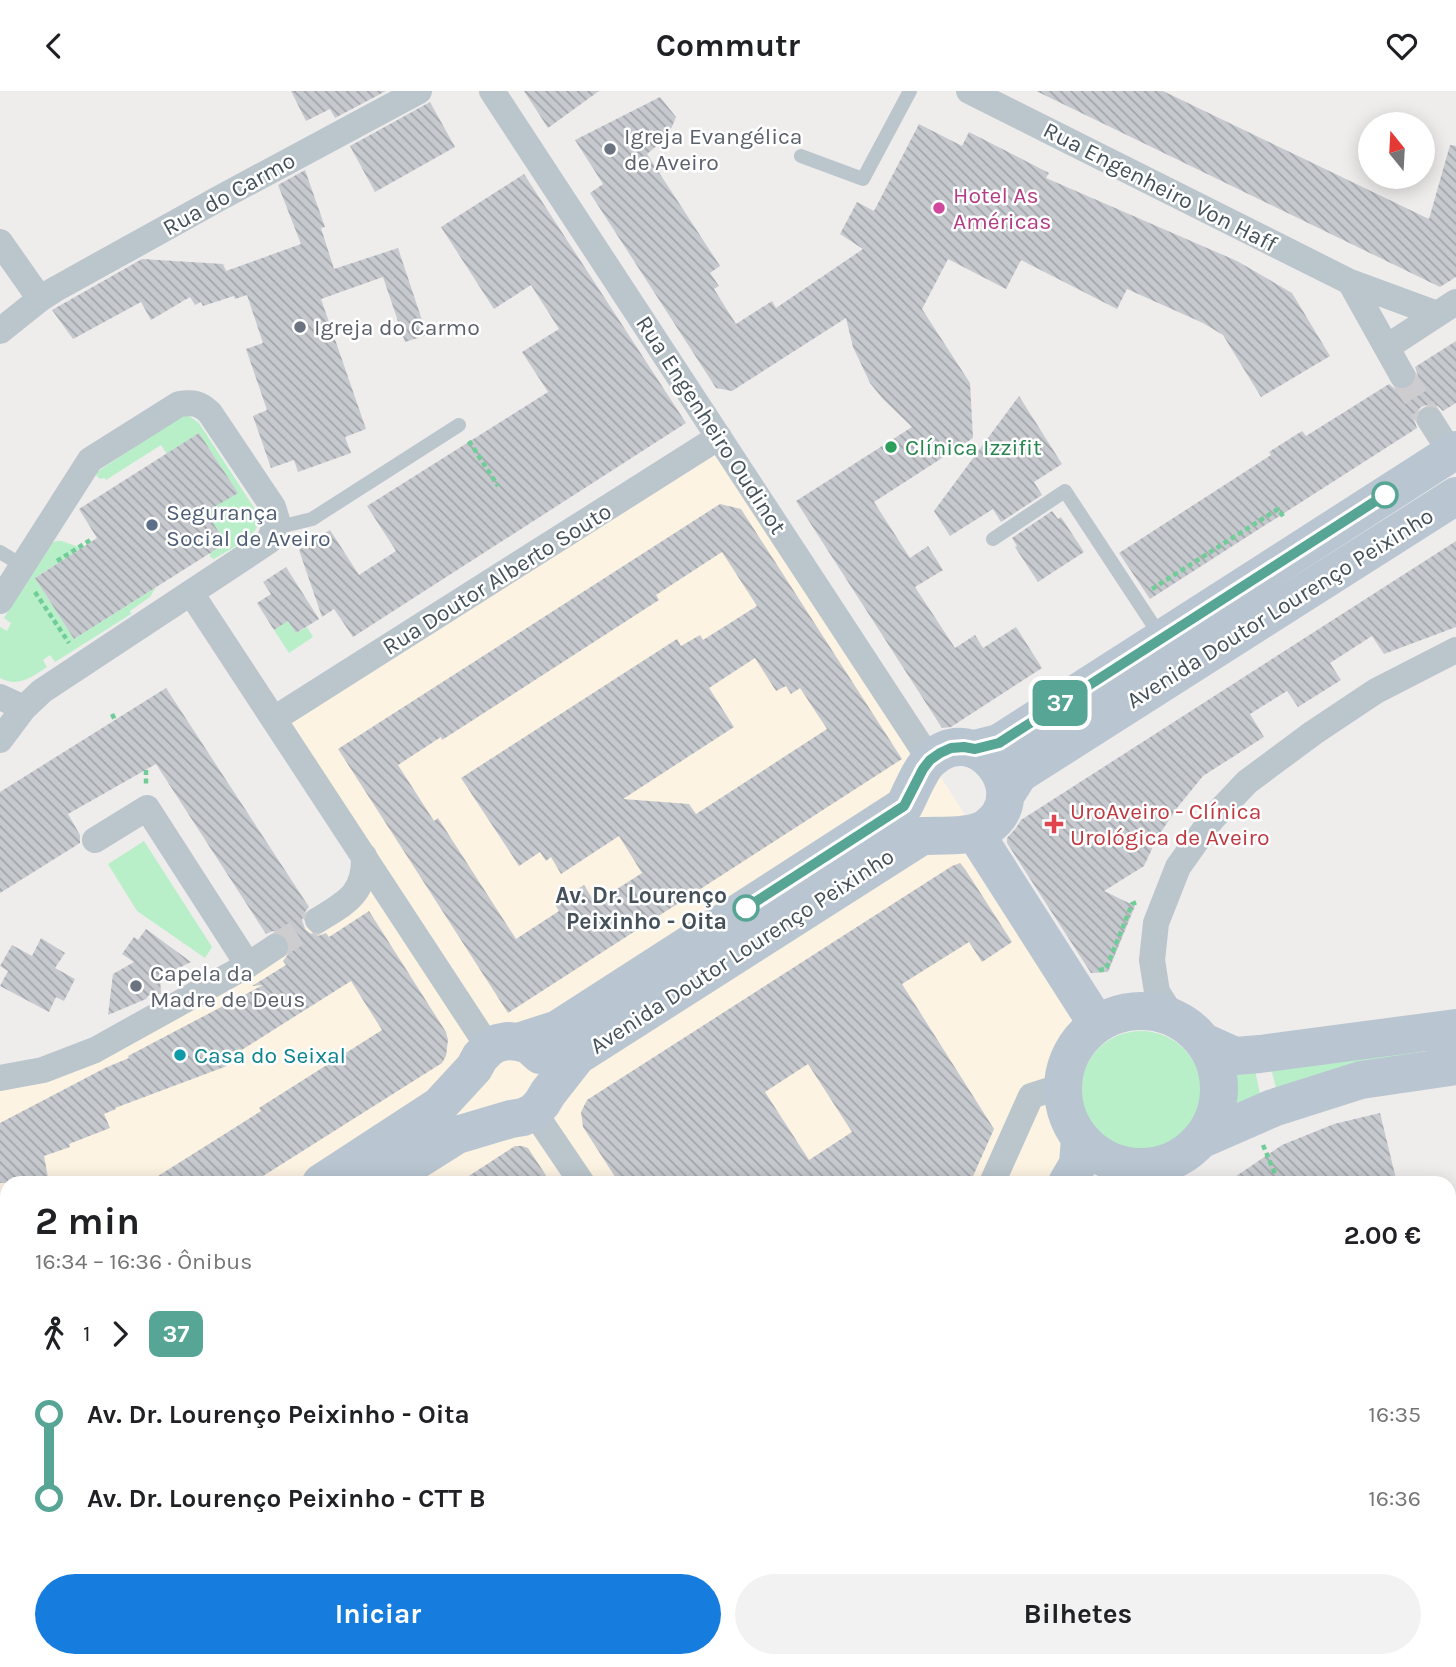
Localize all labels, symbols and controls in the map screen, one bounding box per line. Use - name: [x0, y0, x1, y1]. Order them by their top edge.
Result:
- icon: back: [35, 27, 73, 65]
- text: Commutr: [656, 27, 800, 64]
- icon: heart: [1383, 27, 1421, 65]
- north arrow: [1358, 112, 1435, 189]
- map controls: [1358, 112, 1435, 189]
- street label: Rua Engenheiro Von Haff: [1039, 116, 1281, 258]
- place label: Igreja Evangélica de Aveiro: [624, 123, 803, 176]
- marker: Igreja Evangélica de Aveiro: [602, 141, 618, 157]
- street label: Rua do Carmo: [158, 147, 300, 241]
- place label: Hotel As Américas: [953, 182, 1051, 235]
- marker: Hotel As Américas: [931, 200, 947, 216]
- street label: Rua Engenheiro Oudinot: [630, 311, 792, 540]
- place label: Igreja do Carmo: [314, 314, 480, 341]
- marker: Igreja do Carmo: [292, 319, 308, 335]
- place label: Clínica Izzifit: [905, 434, 1042, 461]
- marker: Clínica Izzifit: [883, 439, 899, 455]
- unlabelled marker: [1372, 482, 1398, 508]
- street label: Rua Doutor Alberto Souto: [378, 497, 616, 661]
- place label: Segurança Social de Aveiro: [166, 499, 330, 552]
- street label: Avenida Doutor Lourenço Peixinho: [1122, 502, 1438, 714]
- marker: Segurança Social de Aveiro: [144, 517, 160, 533]
- line badge: 37: [1028, 680, 1092, 726]
- text: 37: [1047, 689, 1073, 717]
- place label: UroAveiro - Clínica Urológica de Aveiro: [1070, 798, 1269, 851]
- marker: UroAveiro - Clínica Urológica de Aveiro: [1044, 814, 1064, 834]
- street label: Avenida Doutor Lourenço Peixinho: [585, 843, 899, 1059]
- place label: Av. Dr. Lourenço Peixinho - Oita: [555, 882, 727, 935]
- marker: Av. Dr. Lourenço Peixinho - Oita: [733, 895, 759, 921]
- place label: Capela da Madre de Deus: [150, 960, 305, 1013]
- marker: Capela da Madre de Deus: [128, 978, 144, 994]
- place label: Casa do Seixal: [194, 1042, 346, 1069]
- marker: Casa do Seixal: [172, 1047, 188, 1063]
- text: 2 min: [35, 1199, 140, 1244]
- text: 2.00 €: [1344, 1220, 1421, 1251]
- text: 16:34 – 16:36 · Ônibus: [35, 1248, 252, 1275]
- icon: walk: [35, 1315, 73, 1353]
- icon: forward: [101, 1315, 139, 1353]
- text: 1: [83, 1320, 91, 1347]
- text: 37: [163, 1320, 189, 1348]
- text: Av. Dr. Lourenço Peixinho - Oita: [87, 1399, 470, 1430]
- text: 16:35: [1368, 1401, 1421, 1428]
- text: Av. Dr. Lourenço Peixinho - CTT B: [87, 1483, 486, 1514]
- text: 16:36: [1368, 1485, 1421, 1512]
- button: Iniciar: [35, 1574, 721, 1654]
- button: Bilhetes: [735, 1574, 1421, 1654]

